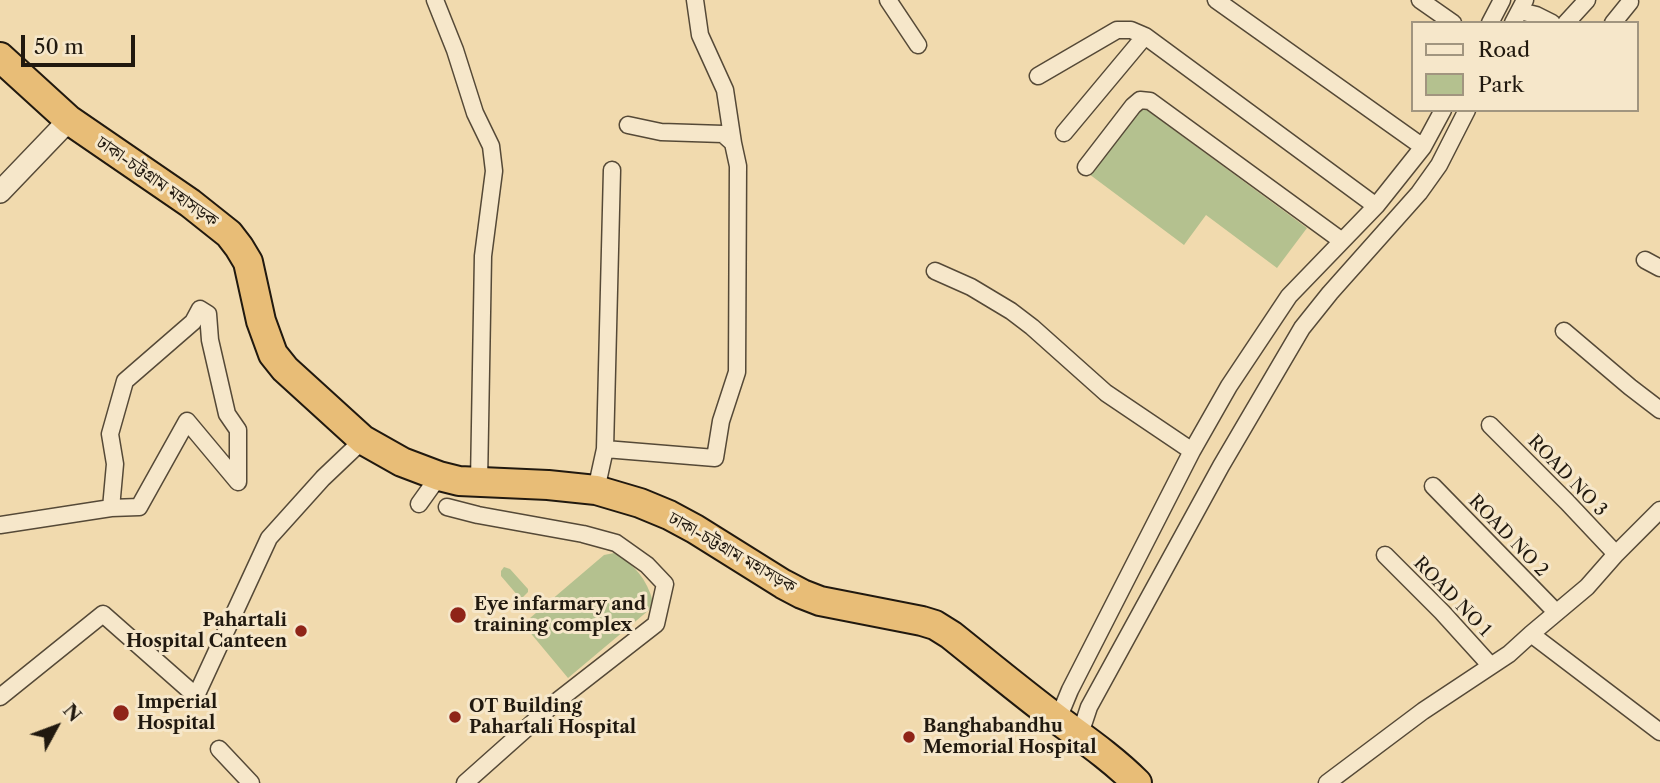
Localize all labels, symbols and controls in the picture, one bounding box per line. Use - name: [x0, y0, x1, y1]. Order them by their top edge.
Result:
- scale bar: [24, 21, 138, 65]
- legend: [1412, 21, 1639, 112]
- text: 50 m: [34, 34, 84, 59]
- text: Road: [1478, 37, 1530, 62]
- text: Park: [1478, 72, 1524, 97]
- street label: ঢাকা-চট্টগ্রাম মহাসড়ক: [92, 132, 222, 232]
- street label: ROAD NO 3: [1523, 431, 1611, 521]
- street label: ROAD NO 2: [1464, 491, 1552, 581]
- street label: ঢাকা-চট্টগ্রাম মহাসড়ক: [665, 508, 799, 598]
- street label: ROAD NO 1: [1409, 553, 1495, 641]
- place label: Eye infarmary and training complex: [474, 594, 646, 636]
- marker: Eye infarmary and training complex: [448, 605, 468, 625]
- place label: Pahartali Hospital Canteen: [126, 610, 287, 652]
- marker: Pahartali Hospital Canteen: [293, 623, 309, 639]
- north arrow: [21, 692, 91, 762]
- place label: Imperial Hospital: [137, 692, 217, 734]
- place label: OT Building Pahartali Hospital: [469, 696, 636, 738]
- text: N: [58, 699, 86, 727]
- marker: Imperial Hospital: [111, 703, 131, 723]
- marker: OT Building Pahartali Hospital: [447, 709, 463, 725]
- place label: Banghabandhu Memorial Hospital: [923, 716, 1097, 758]
- marker: Banghabandhu Memorial Hospital: [901, 729, 917, 745]

